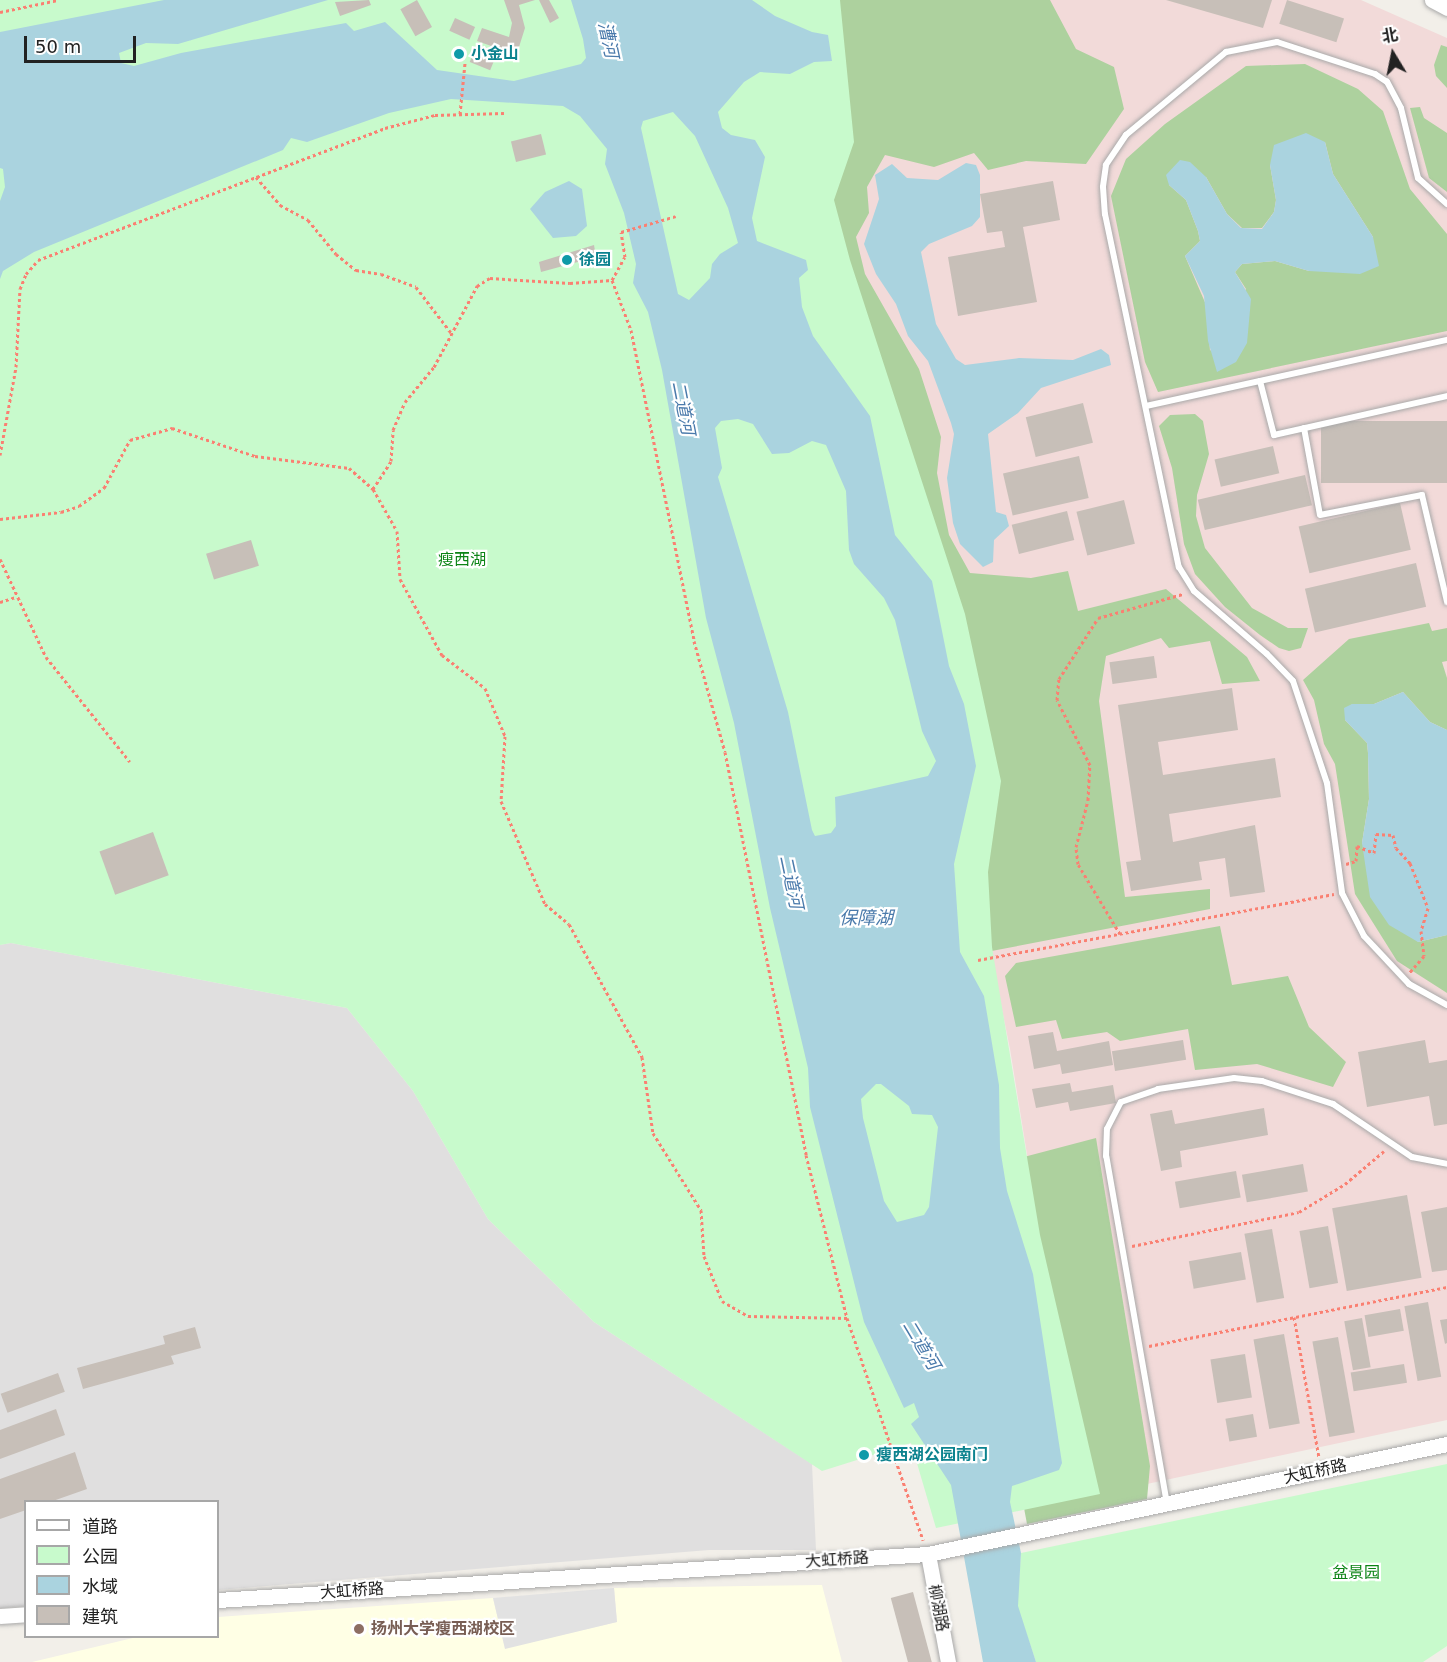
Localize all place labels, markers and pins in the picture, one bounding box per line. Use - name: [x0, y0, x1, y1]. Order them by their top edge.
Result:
- place label: 小金山: [471, 44, 519, 64]
- marker: 小金山: [452, 47, 466, 61]
- place label: 徐园: [579, 250, 611, 270]
- marker: 徐园: [560, 253, 574, 267]
- place label: 瘦西湖公园南门: [876, 1445, 988, 1465]
- marker: 瘦西湖公园南门: [857, 1448, 871, 1462]
- place label: 扬州大学瘦西湖校区: [371, 1619, 515, 1639]
- marker: 扬州大学瘦西湖校区: [352, 1622, 366, 1636]

